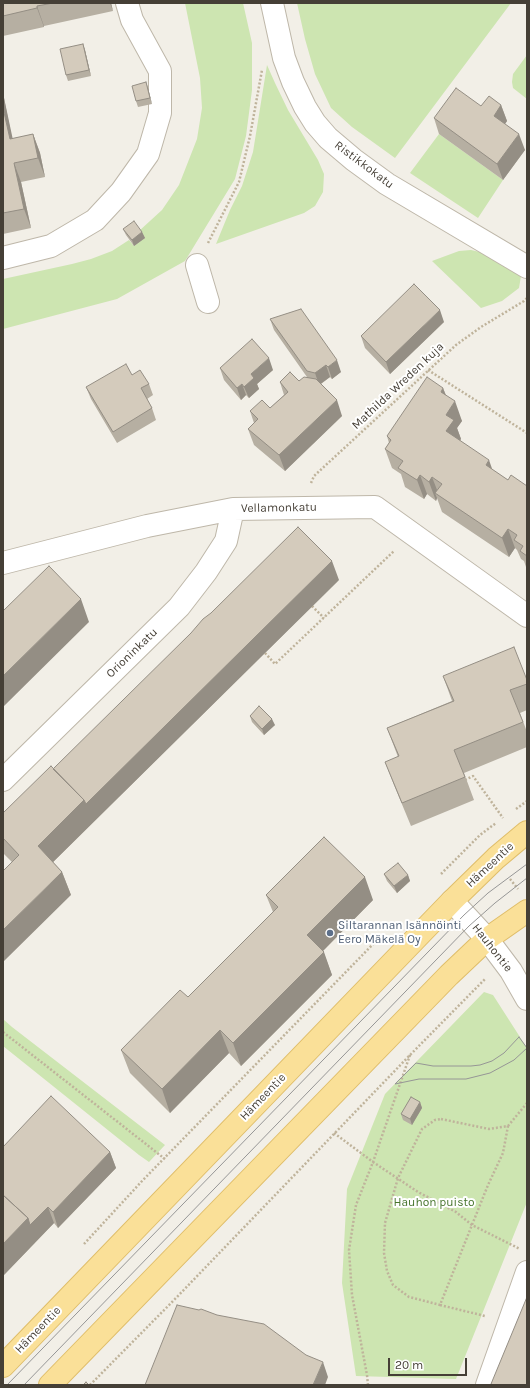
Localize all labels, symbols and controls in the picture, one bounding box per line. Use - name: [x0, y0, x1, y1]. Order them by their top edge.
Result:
- street label: Ristikkokatu: [331, 138, 397, 192]
- street label: Mathilda Wreden kuja: [349, 340, 447, 432]
- street label: Vellamonkatu: [241, 500, 317, 516]
- street label: Orioninkatu: [103, 625, 161, 681]
- street label: Hämeentie: [463, 839, 517, 891]
- place label: Siltarannan Isännöinti Eero Mäkelä Oy: [338, 919, 462, 947]
- street label: Hauhontie: [469, 921, 515, 975]
- marker: Siltarannan Isännöinti Eero Mäkelä Oy: [325, 928, 335, 938]
- street label: Hämeentie: [237, 1071, 289, 1123]
- park label: Hauhon puisto: [393, 1196, 475, 1210]
- street label: Hämeentie: [12, 1304, 64, 1356]
- scale bar: [390, 1350, 469, 1376]
- text: 20 m: [395, 1358, 423, 1372]

